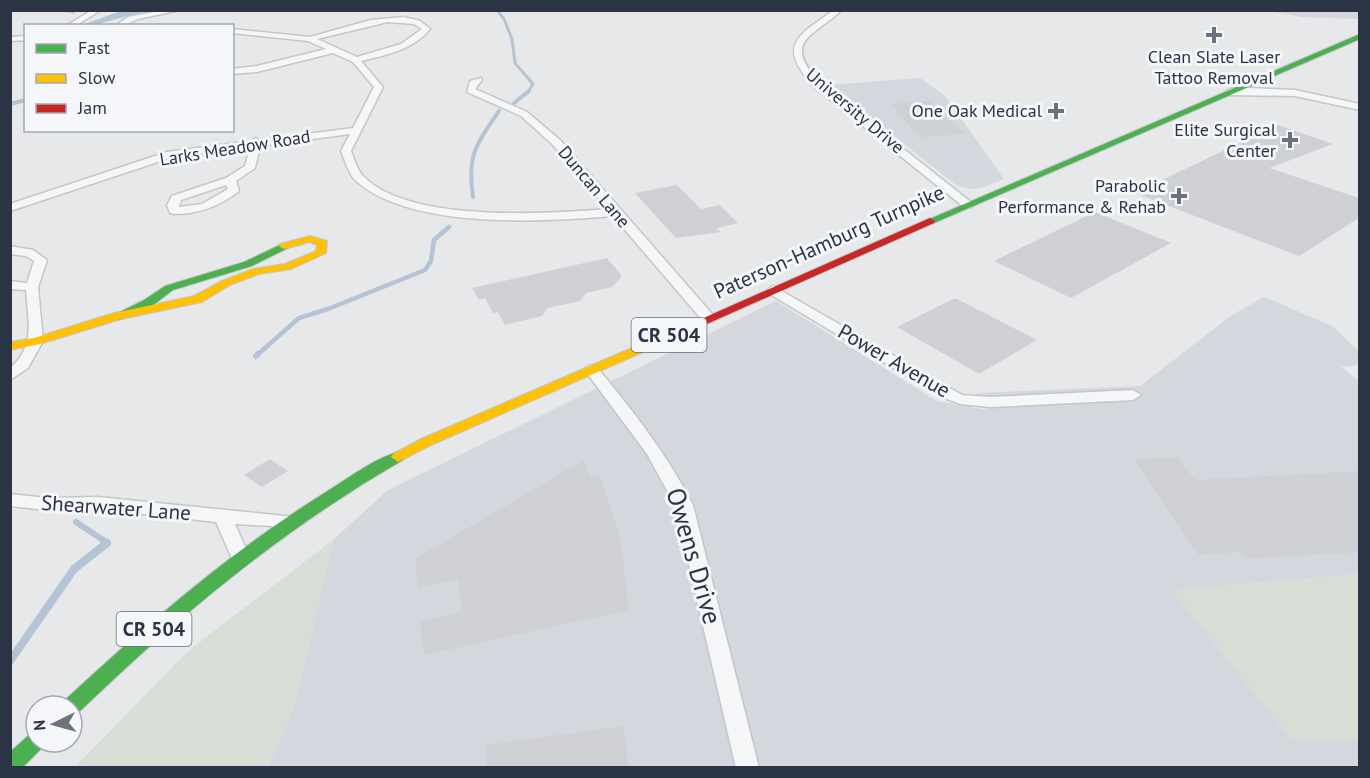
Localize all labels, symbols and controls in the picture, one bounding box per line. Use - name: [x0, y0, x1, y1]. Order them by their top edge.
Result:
- legend: [24, 24, 234, 132]
- marker: Clean Slate Laser Tattoo Removal: [1205, 26, 1223, 44]
- text: Fast: [78, 36, 110, 59]
- place label: Clean Slate Laser Tattoo Removal: [1148, 45, 1280, 89]
- street label: University Drive: [801, 63, 909, 158]
- text: Slow: [78, 66, 116, 89]
- text: Jam: [77, 96, 107, 119]
- place label: One Oak Medical: [912, 99, 1043, 122]
- marker: One Oak Medical: [1047, 102, 1065, 120]
- place label: Elite Surgical Center: [1174, 118, 1277, 162]
- street label: Larks Meadow Road: [158, 124, 312, 171]
- marker: Elite Surgical Center: [1281, 131, 1299, 149]
- street label: Duncan Lane: [553, 141, 635, 232]
- place label: Parabolic Performance & Rehab: [998, 174, 1166, 218]
- street label: Paterson-Hamburg Turnpike: [709, 178, 948, 305]
- marker: Parabolic Performance & Rehab: [1170, 187, 1188, 205]
- street label: Power Avenue: [833, 317, 955, 404]
- road number: CR 504: [632, 318, 706, 352]
- street label: Owens Drive: [659, 484, 730, 628]
- street label: Shearwater Lane: [40, 489, 192, 526]
- road number: CR 504: [116, 612, 192, 646]
- north arrow: [24, 694, 84, 754]
- text: N: [29, 719, 49, 731]

